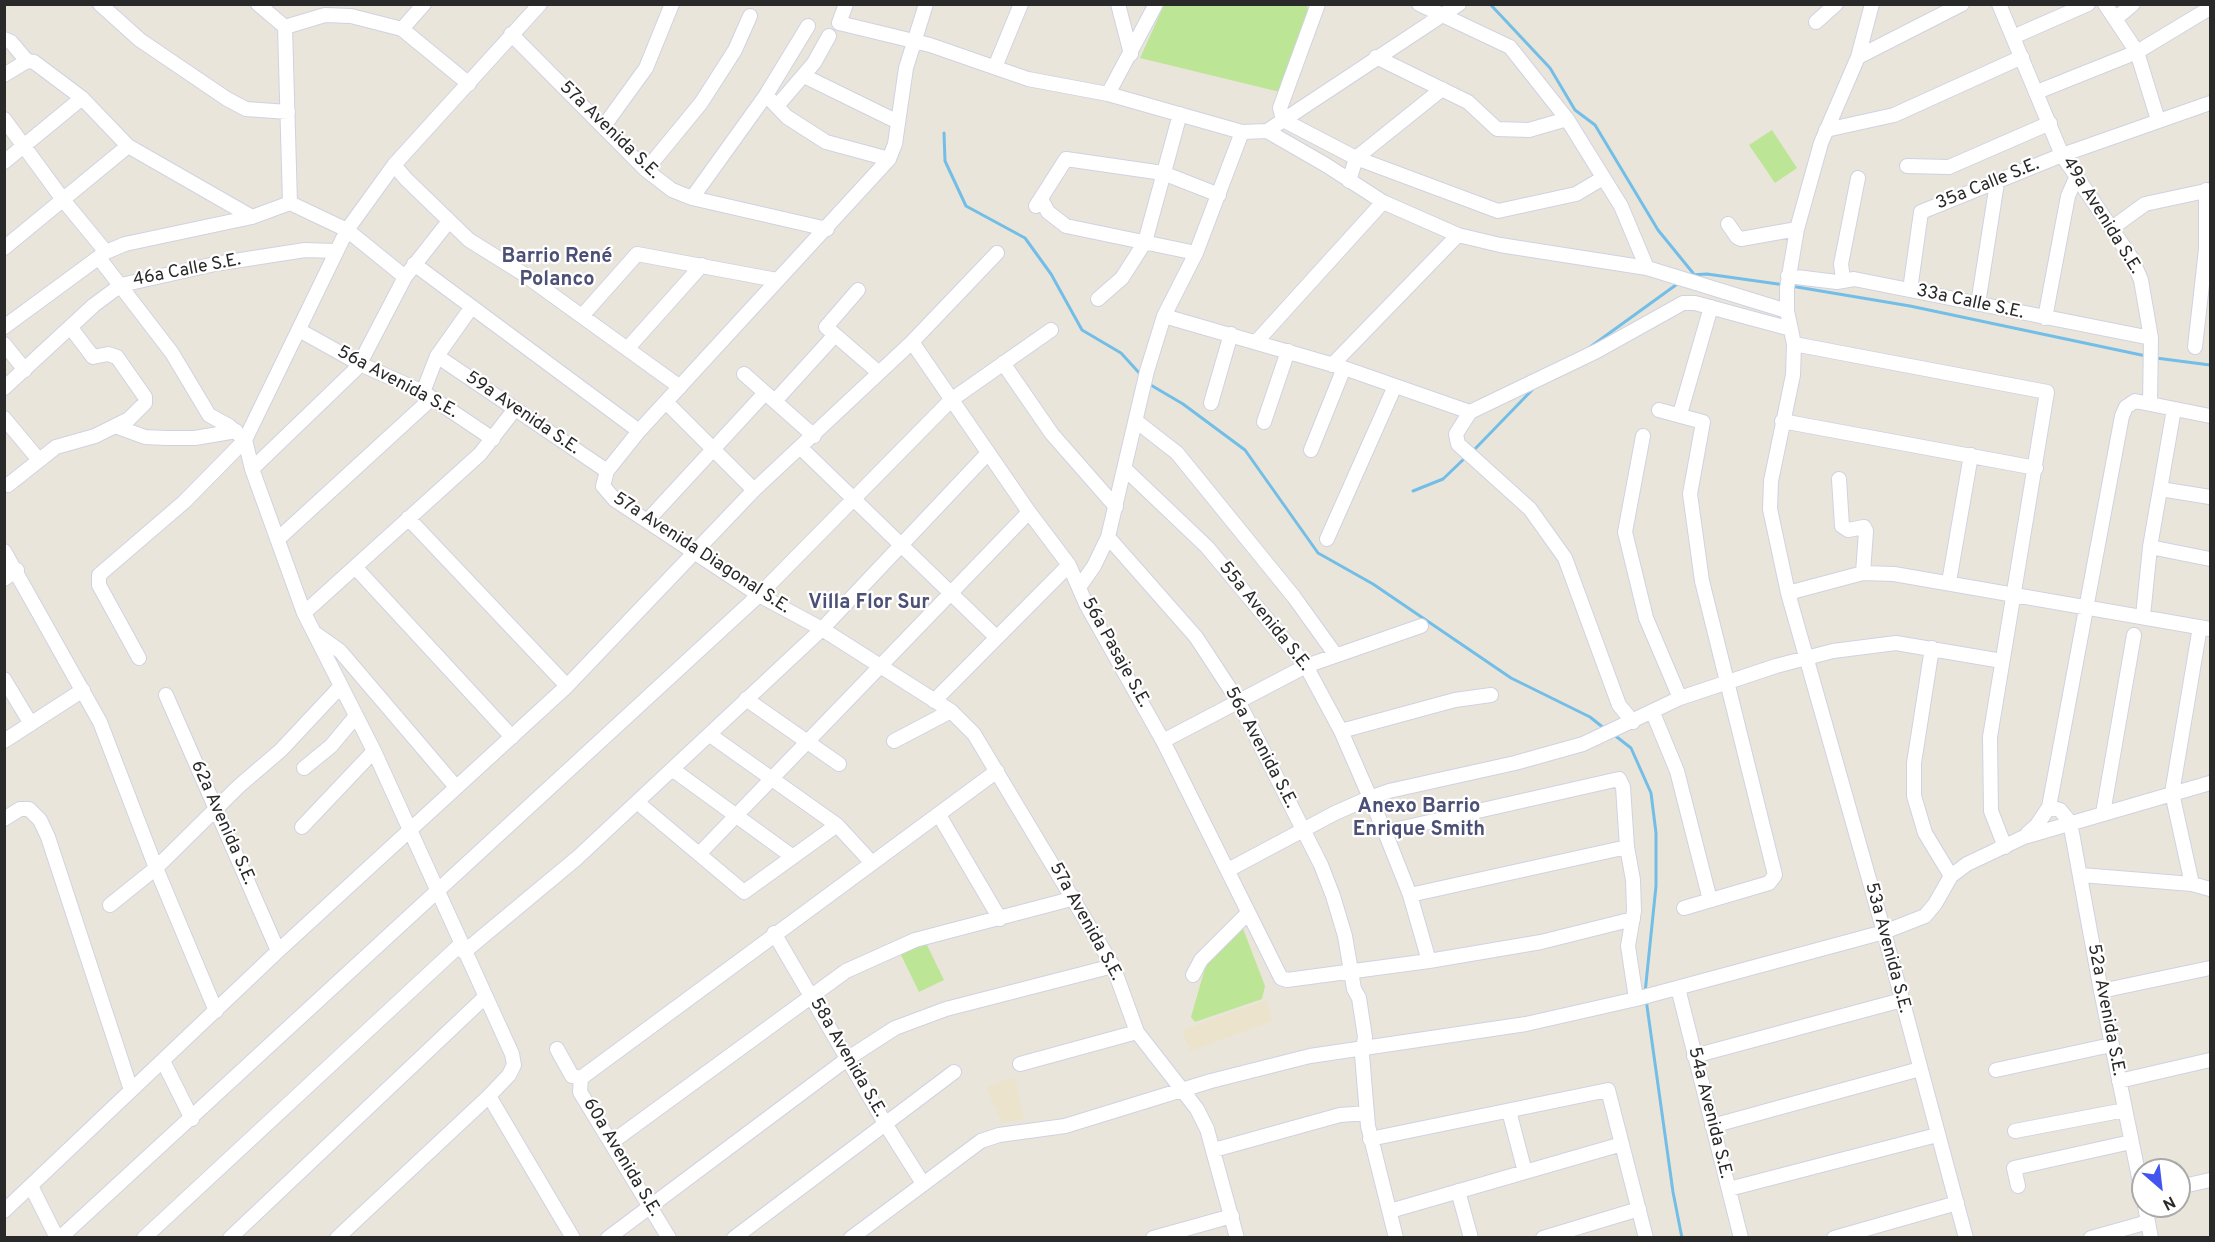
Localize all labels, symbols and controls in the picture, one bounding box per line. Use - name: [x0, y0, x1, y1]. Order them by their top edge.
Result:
- street label: 57a Avenida S.E.: [554, 77, 664, 185]
- street label: 35a Calle S.E.: [1933, 154, 2043, 216]
- street label: 49a Avenida S.E.: [2056, 154, 2146, 278]
- district label: Barrio René Polanco: [502, 246, 612, 293]
- street label: 46a Calle S.E.: [131, 250, 243, 292]
- street label: 33a Calle S.E.: [1914, 281, 2026, 325]
- street label: 56a Avenida S.E.: [333, 342, 461, 424]
- street label: 59a Avenida S.E.: [461, 368, 583, 460]
- street label: 57a Avenida Diagonal S.E.: [608, 489, 794, 619]
- street label: 55a Avenida S.E.: [1213, 558, 1315, 676]
- district label: Villa Flor Sur: [808, 592, 930, 616]
- street label: 56a Pasaje S.E.: [1076, 594, 1154, 712]
- street label: 56a Avenida S.E.: [1219, 684, 1301, 812]
- street label: 62a Avenida S.E.: [185, 758, 259, 888]
- district label: Anexo Barrio Enrique Smith: [1353, 796, 1485, 843]
- street label: 57a Avenida S.E.: [1044, 859, 1126, 985]
- street label: 53a Avenida S.E.: [1859, 880, 1915, 1016]
- street label: 52a Avenida S.E.: [2082, 942, 2128, 1078]
- street label: 58a Avenida S.E.: [804, 995, 890, 1121]
- street label: 54a Avenida S.E.: [1682, 1045, 1736, 1181]
- street label: 60a Avenida S.E.: [577, 1095, 665, 1221]
- north arrow: [2131, 1158, 2191, 1218]
- text: N: [2159, 1191, 2178, 1214]

